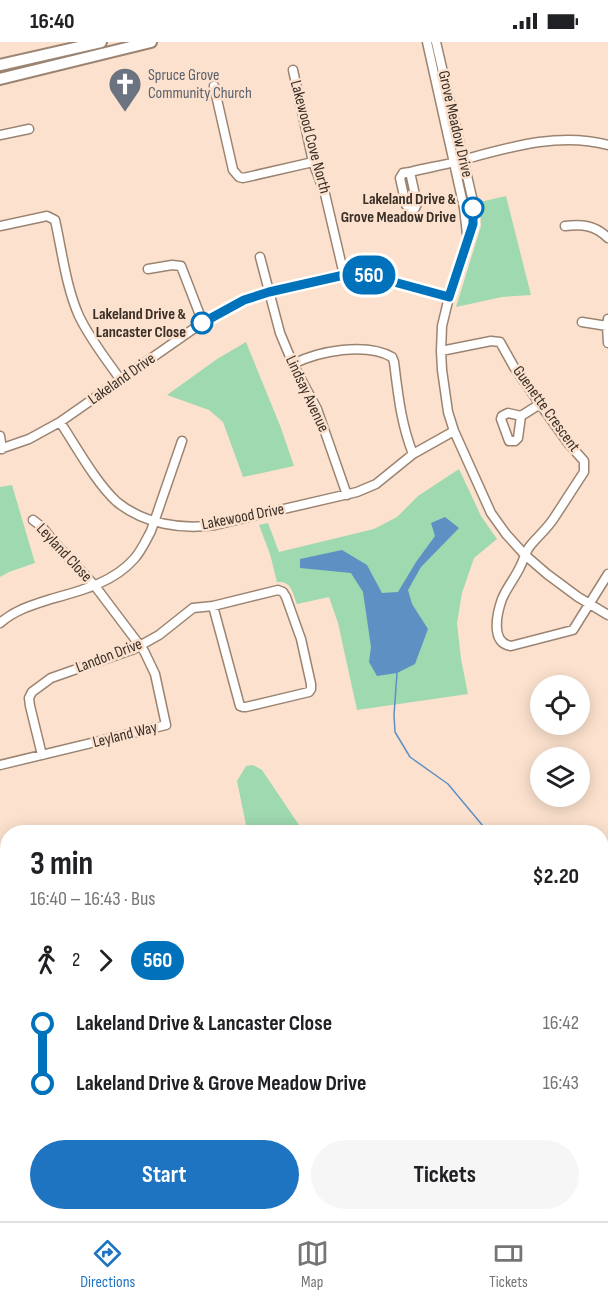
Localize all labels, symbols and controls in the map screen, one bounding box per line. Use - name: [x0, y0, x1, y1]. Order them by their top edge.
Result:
- text: 16:40: [30, 8, 75, 35]
- church icon: Spruce Grove Community Church: [107, 66, 143, 113]
- place label: Spruce Grove Community Church: [148, 66, 252, 103]
- street label: Grove Meadow Drive: [434, 69, 476, 179]
- street label: Lakewood Cove North: [286, 78, 334, 196]
- place label: Lakeland Drive & Grove Meadow Drive: [341, 190, 456, 227]
- marker: Lakeland Drive & Grove Meadow Drive: [462, 197, 484, 219]
- line badge: 560: [334, 256, 404, 294]
- text: 560: [354, 263, 384, 288]
- place label: Lakeland Drive & Lancaster Close: [93, 305, 186, 342]
- marker: Lakeland Drive & Lancaster Close: [191, 312, 213, 334]
- street label: Lakeland Drive: [85, 349, 159, 409]
- street label: Lindsay Avenue: [281, 353, 333, 435]
- street label: Guenette Crescent: [508, 362, 584, 456]
- street label: Lakewood Drive: [200, 500, 286, 534]
- street label: Leyland Close: [32, 520, 96, 586]
- street label: Landon Drive: [73, 635, 145, 677]
- map controls: [530, 675, 590, 807]
- button: locate: [530, 675, 590, 735]
- street label: Leyland Way: [91, 718, 159, 752]
- button: layers: [530, 747, 590, 807]
- text: 3 min: [30, 844, 93, 884]
- text: $2.20: [533, 863, 579, 890]
- text: 16:40 – 16:43 · Bus: [30, 887, 155, 911]
- icon: walk: [30, 944, 63, 977]
- icon: forward: [89, 944, 122, 977]
- text: 2: [72, 948, 80, 972]
- text: 560: [143, 948, 172, 973]
- text: Lakeland Drive & Lancaster Close: [76, 1010, 332, 1037]
- text: 16:42: [543, 1011, 579, 1035]
- text: Lakeland Drive & Grove Meadow Drive: [76, 1070, 367, 1097]
- text: 16:43: [543, 1071, 579, 1095]
- button: Start: [30, 1140, 299, 1209]
- button: Tickets: [311, 1140, 579, 1209]
- tab: Directions: [80, 1237, 135, 1292]
- tab: Map: [296, 1237, 329, 1292]
- tab: Tickets: [489, 1237, 528, 1292]

